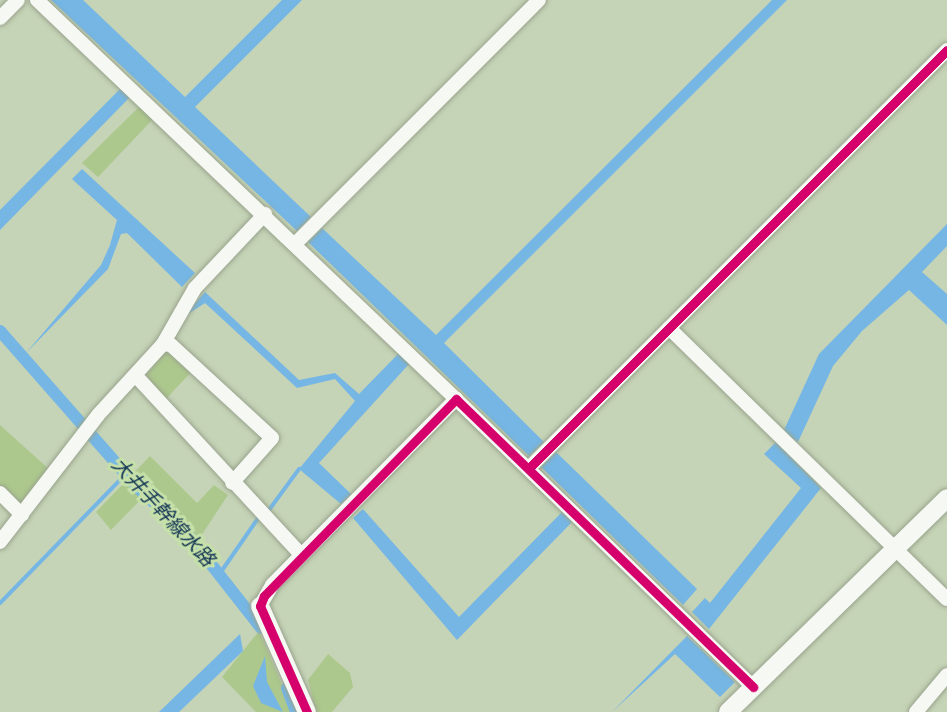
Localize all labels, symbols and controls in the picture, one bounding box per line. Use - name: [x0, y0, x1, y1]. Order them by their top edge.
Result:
- water label: 大井手幹線水路: [106, 453, 220, 571]

